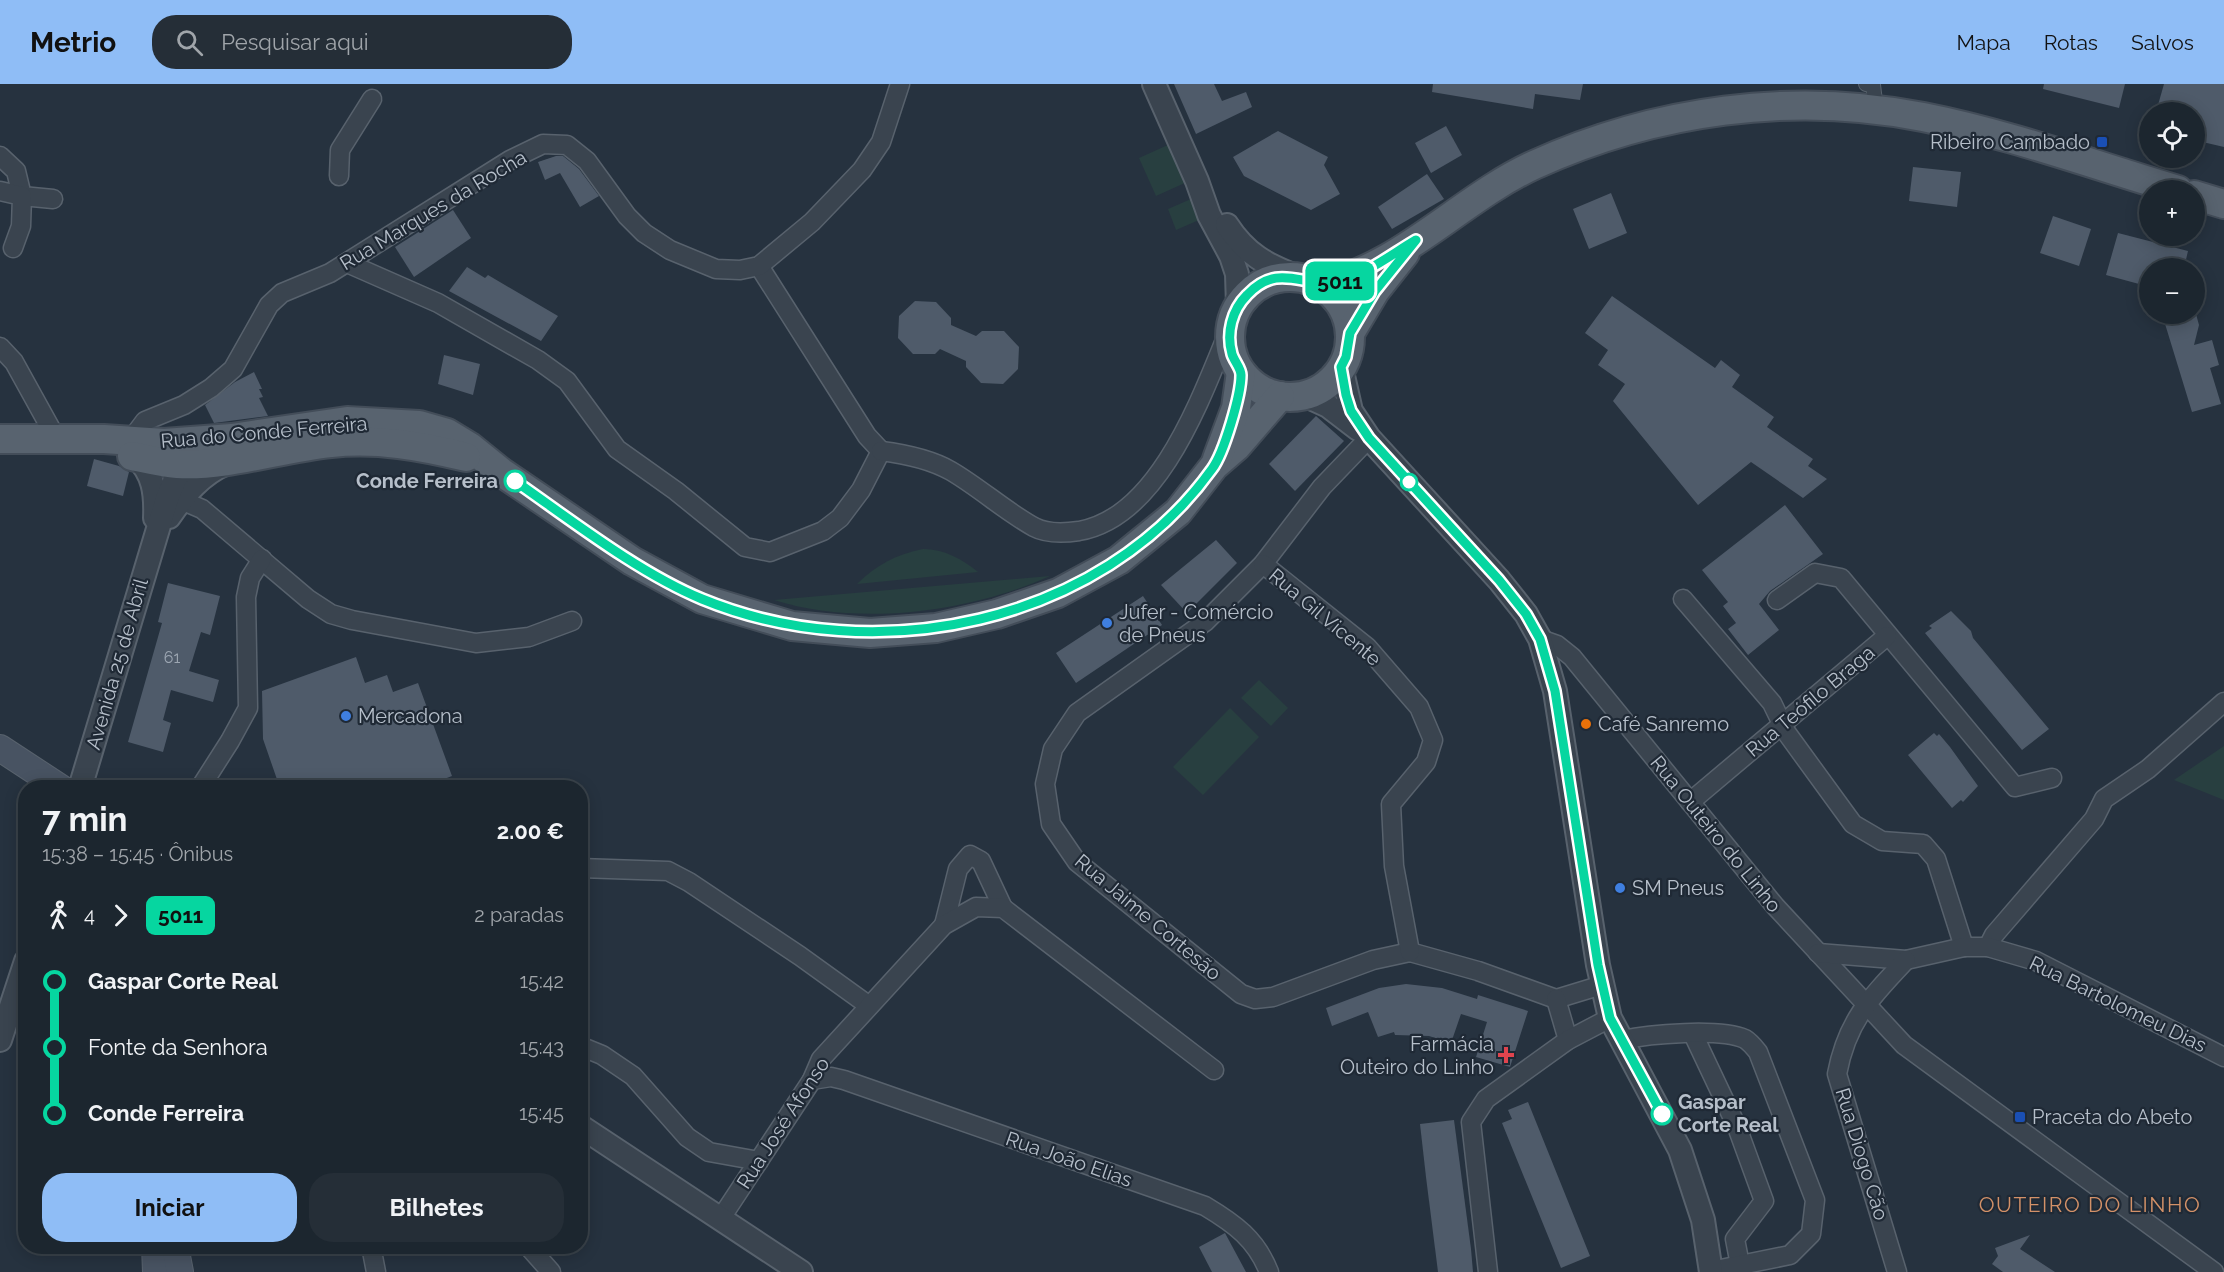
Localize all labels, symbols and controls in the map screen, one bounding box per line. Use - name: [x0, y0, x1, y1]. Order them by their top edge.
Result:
- search box: [152, 15, 572, 69]
- text: Metrio: [30, 26, 116, 59]
- icon: search: [173, 26, 206, 59]
- text: Pesquisar aqui: [221, 29, 369, 55]
- text: Mapa: [1957, 30, 2011, 55]
- text: Rotas: [2044, 30, 2098, 55]
- text: Salvos: [2131, 30, 2194, 55]
- map controls: [2139, 102, 2205, 324]
- button: locate: [2139, 102, 2205, 168]
- place label: Ribeiro Cambado: [1930, 130, 2090, 154]
- marker: Ribeiro Cambado: [2095, 135, 2109, 149]
- street label: Rua Marques da Rocha: [335, 145, 531, 275]
- button: +: [2139, 180, 2205, 246]
- button: −: [2139, 258, 2205, 324]
- line badge: 5011: [1298, 262, 1382, 300]
- text: 5011: [1317, 269, 1363, 294]
- street label: Rua do Conde Ferreira: [160, 411, 368, 453]
- place label: Conde Ferreira: [356, 469, 498, 493]
- marker: Conde Ferreira: [504, 470, 526, 492]
- unlabelled marker: [1400, 473, 1418, 491]
- street label: Rua Gil Vicente: [1264, 563, 1386, 671]
- street label: Avenida 25 de Abril: [81, 575, 153, 752]
- place label: Jufer - Comércio de Pneus: [1119, 600, 1273, 647]
- marker: Jufer - Comércio de Pneus: [1100, 616, 1114, 630]
- street label: Rua Teófilo Braga: [1741, 640, 1879, 762]
- house number: 61: [164, 648, 180, 667]
- place label: Mercadona: [358, 704, 463, 728]
- marker: Mercadona: [339, 709, 353, 723]
- place label: Café Sanremo: [1598, 712, 1729, 736]
- marker: Café Sanremo: [1579, 717, 1593, 731]
- street label: Rua Outeiro do Linho: [1645, 751, 1787, 917]
- text: 7 min: [42, 800, 128, 839]
- text: 2.00 €: [497, 818, 564, 844]
- text: 15:38 – 15:45 · Ônibus: [42, 842, 233, 866]
- street label: Rua Jaime Cortesão: [1070, 849, 1226, 985]
- place label: SM Pneus: [1632, 876, 1724, 900]
- marker: SM Pneus: [1613, 881, 1627, 895]
- icon: walk: [42, 899, 75, 932]
- icon: forward: [104, 899, 137, 932]
- text: 4: [84, 903, 95, 927]
- text: 5011: [158, 903, 203, 928]
- text: 2 paradas: [474, 903, 564, 927]
- street label: Rua Bartolomeu Dias: [2026, 951, 2210, 1057]
- text: Gaspar Corte Real: [88, 968, 278, 994]
- text: 15:42: [519, 969, 564, 993]
- place label: Farmácia Outeiro do Linho: [1340, 1032, 1494, 1079]
- text: Fonte da Senhora: [88, 1034, 268, 1060]
- text: 15:43: [519, 1035, 564, 1059]
- marker: Farmácia Outeiro do Linho: [1499, 1048, 1513, 1062]
- street label: Rua José Afonso: [732, 1053, 835, 1193]
- street label: Rua Diogo Cão: [1830, 1085, 1894, 1223]
- place label: Gaspar Corte Real: [1678, 1090, 1779, 1137]
- text: Conde Ferreira: [88, 1100, 244, 1126]
- text: 15:45: [519, 1101, 564, 1125]
- marker: Gaspar Corte Real: [1651, 1103, 1673, 1125]
- place label: Praceta do Abeto: [2032, 1105, 2192, 1129]
- marker: Praceta do Abeto: [2013, 1110, 2027, 1124]
- street label: Rua João Elias: [1003, 1126, 1135, 1192]
- button: Iniciar: [42, 1173, 297, 1242]
- button: Bilhetes: [309, 1173, 564, 1242]
- district label: OUTEIRO DO LINHO: [1979, 1192, 2201, 1217]

